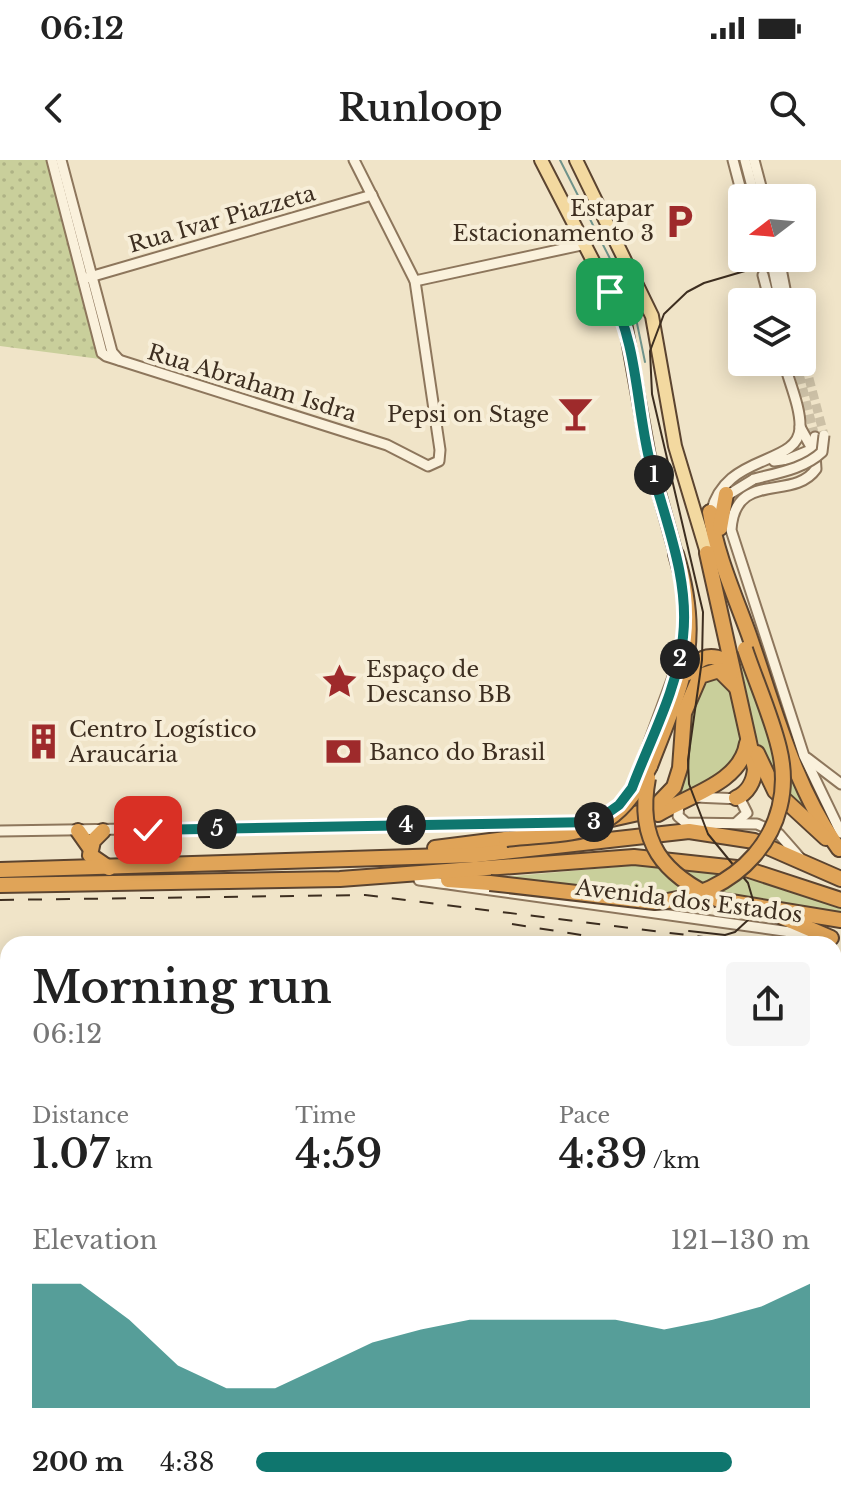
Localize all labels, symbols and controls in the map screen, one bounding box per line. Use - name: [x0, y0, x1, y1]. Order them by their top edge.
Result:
- text: 06:12: [40, 10, 124, 47]
- icon: back: [32, 86, 76, 130]
- text: Runloop: [338, 86, 503, 131]
- icon: search: [765, 86, 809, 130]
- street label: Rua Ivar Piazzeta: [126, 179, 319, 259]
- north arrow: [728, 184, 816, 272]
- map controls: [728, 184, 816, 376]
- place label: Estapar Estacionamento 3: [453, 195, 654, 247]
- parking icon: Estapar Estacionamento 3: [661, 202, 699, 240]
- pin: [576, 258, 644, 326]
- icon: arrive: [588, 270, 632, 314]
- button: layers: [728, 288, 816, 376]
- street label: Rua Abraham Isdra: [144, 338, 361, 428]
- bar icon: Pepsi on Stage: [556, 395, 594, 433]
- place label: Pepsi on Stage: [387, 401, 549, 428]
- pin: 1: [634, 455, 674, 495]
- text: 1: [649, 461, 659, 488]
- pin: 2: [660, 639, 700, 679]
- text: 2: [673, 645, 687, 672]
- place label: Espaço de Descanso BB: [366, 656, 512, 708]
- place icon: Espaço de Descanso BB: [321, 663, 359, 701]
- place label: Centro Logístico Araucária: [68, 716, 257, 768]
- building icon: Centro Logístico Araucária: [24, 723, 62, 761]
- bank icon: Banco do Brasil: [324, 733, 362, 771]
- place label: Banco do Brasil: [369, 739, 545, 766]
- pin: [114, 796, 182, 864]
- pin: 3: [574, 802, 614, 842]
- pin: 4: [386, 805, 426, 845]
- icon: check: [126, 808, 170, 852]
- text: 3: [587, 808, 601, 835]
- pin: 5: [197, 809, 237, 849]
- text: 4: [399, 811, 413, 838]
- text: 5: [210, 815, 224, 842]
- street label: Avenida dos Estados: [573, 874, 804, 928]
- text: Morning run: [32, 960, 332, 1015]
- button: share: [726, 962, 810, 1046]
- text: 06:12: [32, 1018, 102, 1050]
- text: Distance: [32, 1102, 129, 1129]
- text: Time: [295, 1102, 356, 1129]
- text: Pace: [559, 1102, 610, 1129]
- text: 1.07: [32, 1129, 109, 1179]
- text: 4:59: [295, 1129, 382, 1179]
- text: 4:39: [559, 1129, 647, 1179]
- text: km: [109, 1147, 153, 1174]
- text: /km: [647, 1147, 700, 1174]
- text: Elevation: [32, 1224, 158, 1256]
- text: 121–130 m: [670, 1224, 810, 1256]
- text: 200 m: [32, 1446, 124, 1478]
- text: 4:38: [160, 1446, 214, 1478]

